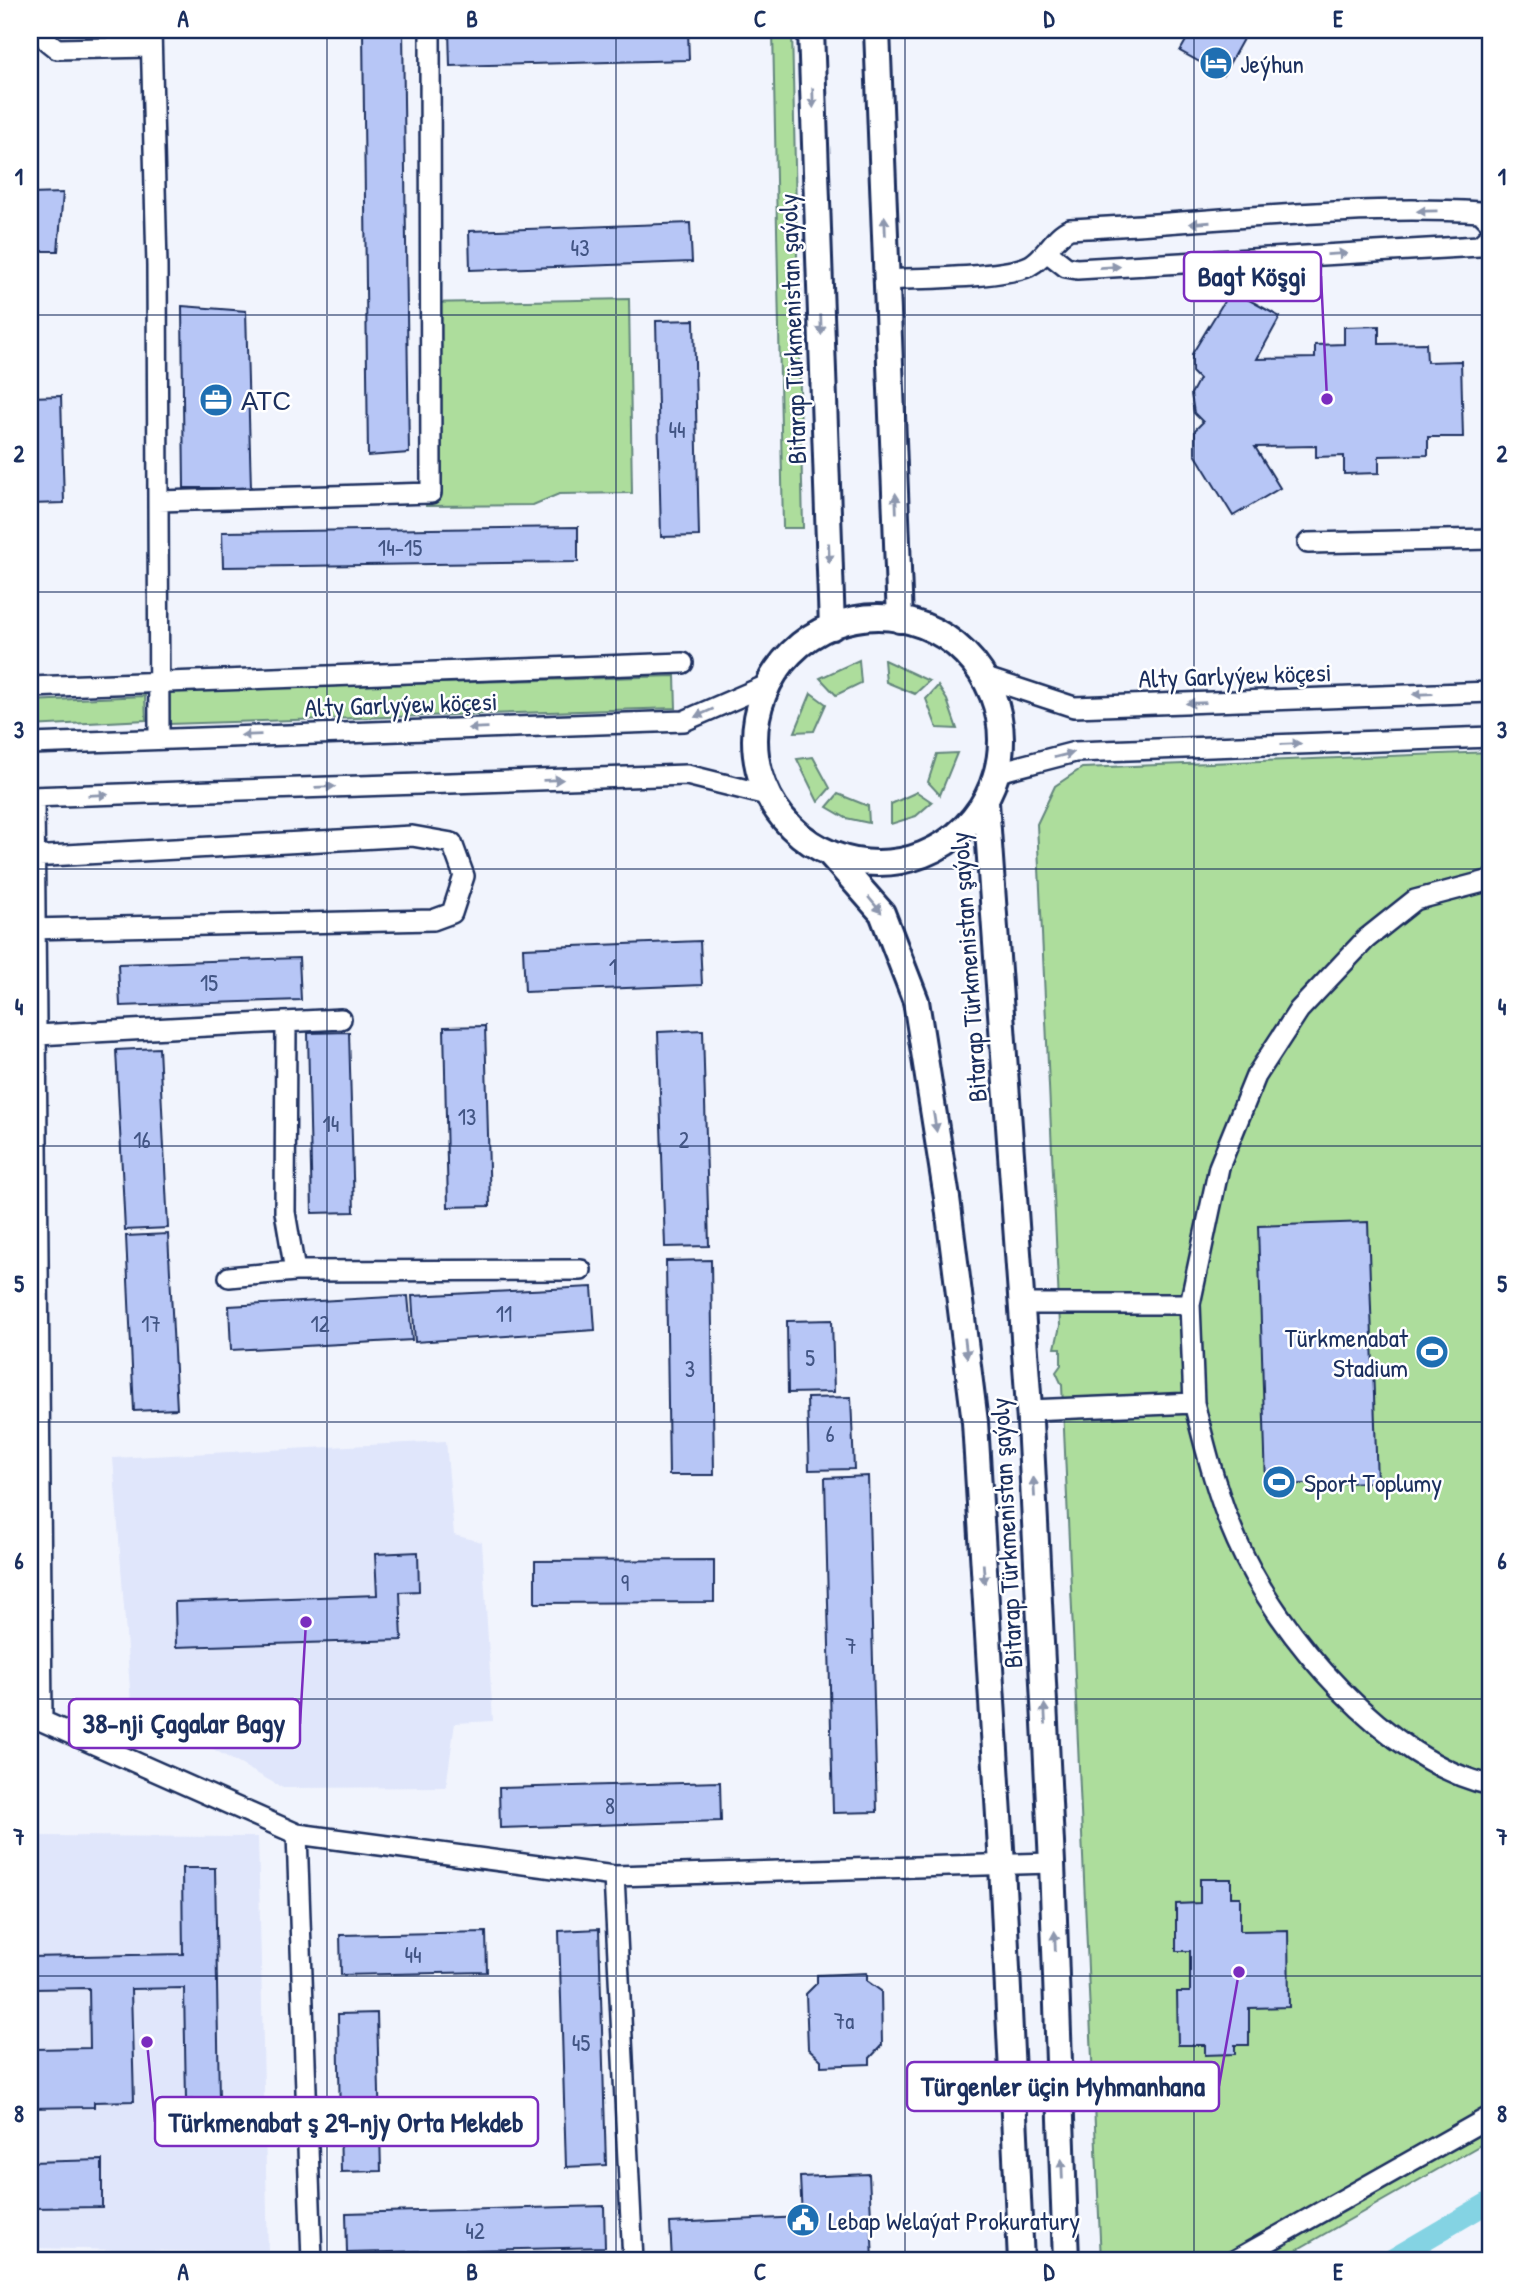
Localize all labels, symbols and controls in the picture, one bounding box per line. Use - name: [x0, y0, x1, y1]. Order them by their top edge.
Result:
- text: A: [177, 3, 189, 34]
- text: B: [466, 3, 478, 34]
- text: C: [754, 3, 766, 34]
- text: D: [1044, 3, 1056, 34]
- text: E: [1333, 3, 1344, 34]
- hotel icon: Jeýhun: [1197, 44, 1235, 82]
- place label: Jeýhun: [1240, 46, 1304, 81]
- one-way arrow: [808, 87, 819, 109]
- text: 1: [15, 161, 23, 192]
- text: 1: [1498, 161, 1506, 192]
- street label: Bitarap Türkmenistan şaýoly: [770, 193, 814, 465]
- one-way arrow: [1416, 205, 1438, 216]
- one-way arrow: [879, 215, 890, 237]
- one-way arrow: [1189, 217, 1211, 228]
- house number: 43: [571, 232, 589, 263]
- one-way arrow: [1326, 248, 1348, 259]
- callout: Bagt Köşgi: [1184, 252, 1321, 301]
- text: Bagt Köşgi: [1197, 257, 1307, 296]
- one-way arrow: [1099, 261, 1121, 272]
- one-way arrow: [816, 315, 827, 337]
- office icon: АТС: [197, 381, 235, 419]
- place label: АТС: [241, 383, 291, 418]
- house number: 44: [668, 414, 686, 445]
- text: 2: [14, 438, 25, 469]
- text: 2: [1497, 438, 1508, 469]
- one-way arrow: [890, 491, 901, 513]
- house number: 14-15: [378, 532, 422, 563]
- one-way arrow: [824, 542, 835, 564]
- street label: Alty Garlyýew köçesi: [1138, 654, 1332, 696]
- street label: Alty Garlyýew köçesi: [304, 683, 498, 725]
- one-way arrow: [1412, 689, 1434, 700]
- one-way arrow: [1184, 697, 1206, 708]
- one-way arrow: [694, 707, 714, 719]
- text: 3: [14, 714, 24, 745]
- text: 3: [1497, 714, 1507, 745]
- one-way arrow: [467, 722, 489, 733]
- one-way arrow: [240, 729, 262, 740]
- one-way arrow: [1281, 739, 1303, 750]
- one-way arrow: [1053, 749, 1075, 760]
- one-way arrow: [542, 774, 564, 785]
- one-way arrow: [315, 782, 337, 793]
- one-way arrow: [87, 789, 109, 800]
- street label: Bitarap Türkmenistan şaýoly: [941, 831, 995, 1103]
- one-way arrow: [867, 897, 882, 914]
- house number: 1: [609, 951, 617, 982]
- house number: 15: [200, 967, 218, 998]
- text: 4: [15, 991, 24, 1022]
- text: 4: [1498, 991, 1507, 1022]
- house number: 13: [458, 1101, 476, 1132]
- house number: 14: [323, 1108, 339, 1139]
- one-way arrow: [930, 1112, 941, 1134]
- house number: 16: [133, 1124, 151, 1155]
- house number: 2: [679, 1124, 690, 1155]
- text: 5: [14, 1268, 24, 1299]
- text: 5: [1497, 1268, 1507, 1299]
- house number: 11: [496, 1298, 512, 1329]
- house number: 17: [141, 1308, 161, 1339]
- house number: 12: [310, 1308, 330, 1339]
- place label: Türkmenabat Stadium: [1285, 1320, 1409, 1385]
- sports icon: Türkmenabat Stadium: [1413, 1333, 1451, 1371]
- one-way arrow: [960, 1337, 971, 1359]
- house number: 5: [805, 1342, 815, 1373]
- house number: 3: [685, 1353, 695, 1384]
- street label: Bitarap Türkmenistan şaýoly: [981, 1397, 1031, 1669]
- house number: 6: [825, 1418, 835, 1449]
- sports icon: Sport Toplumy: [1260, 1463, 1298, 1501]
- place label: Sport Toplumy: [1304, 1465, 1442, 1500]
- one-way arrow: [1028, 1475, 1039, 1497]
- text: 6: [14, 1545, 24, 1576]
- text: 6: [1497, 1545, 1507, 1576]
- one-way arrow: [979, 1564, 990, 1586]
- house number: 9: [621, 1567, 629, 1598]
- house number: 7: [845, 1630, 857, 1661]
- callout: 38-nji Çagalar Bagy: [69, 1699, 300, 1748]
- one-way arrow: [1039, 1703, 1050, 1725]
- text: 38-nji Çagalar Bagy: [83, 1704, 286, 1743]
- house number: 8: [605, 1790, 615, 1821]
- text: 7: [12, 1821, 25, 1852]
- text: 7: [1495, 1821, 1508, 1852]
- one-way arrow: [1049, 1930, 1060, 1952]
- house number: 44: [404, 1939, 422, 1970]
- house number: 7a: [834, 2005, 854, 2036]
- house number: 45: [572, 2027, 590, 2058]
- callout: Türgenler üçin Myhmanhana: [907, 2062, 1219, 2111]
- text: Türgenler üçin Myhmanhana: [920, 2067, 1205, 2106]
- callout: Türkmenabat ş 29-njy Orta Mekdeb: [155, 2097, 538, 2146]
- text: 8: [14, 2098, 24, 2129]
- text: 8: [1497, 2098, 1507, 2129]
- text: Türkmenabat ş 29-njy Orta Mekdeb: [168, 2103, 523, 2142]
- one-way arrow: [1057, 2157, 1068, 2179]
- public building icon: Lebap Welaýat Prokuratury: [784, 2201, 822, 2239]
- place label: Lebap Welaýat Prokuratury: [828, 2203, 1080, 2238]
- house number: 42: [465, 2215, 485, 2246]
- text: A: [177, 2256, 189, 2287]
- text: B: [466, 2256, 478, 2287]
- text: C: [754, 2256, 766, 2287]
- text: D: [1044, 2256, 1056, 2287]
- text: E: [1333, 2256, 1344, 2287]

